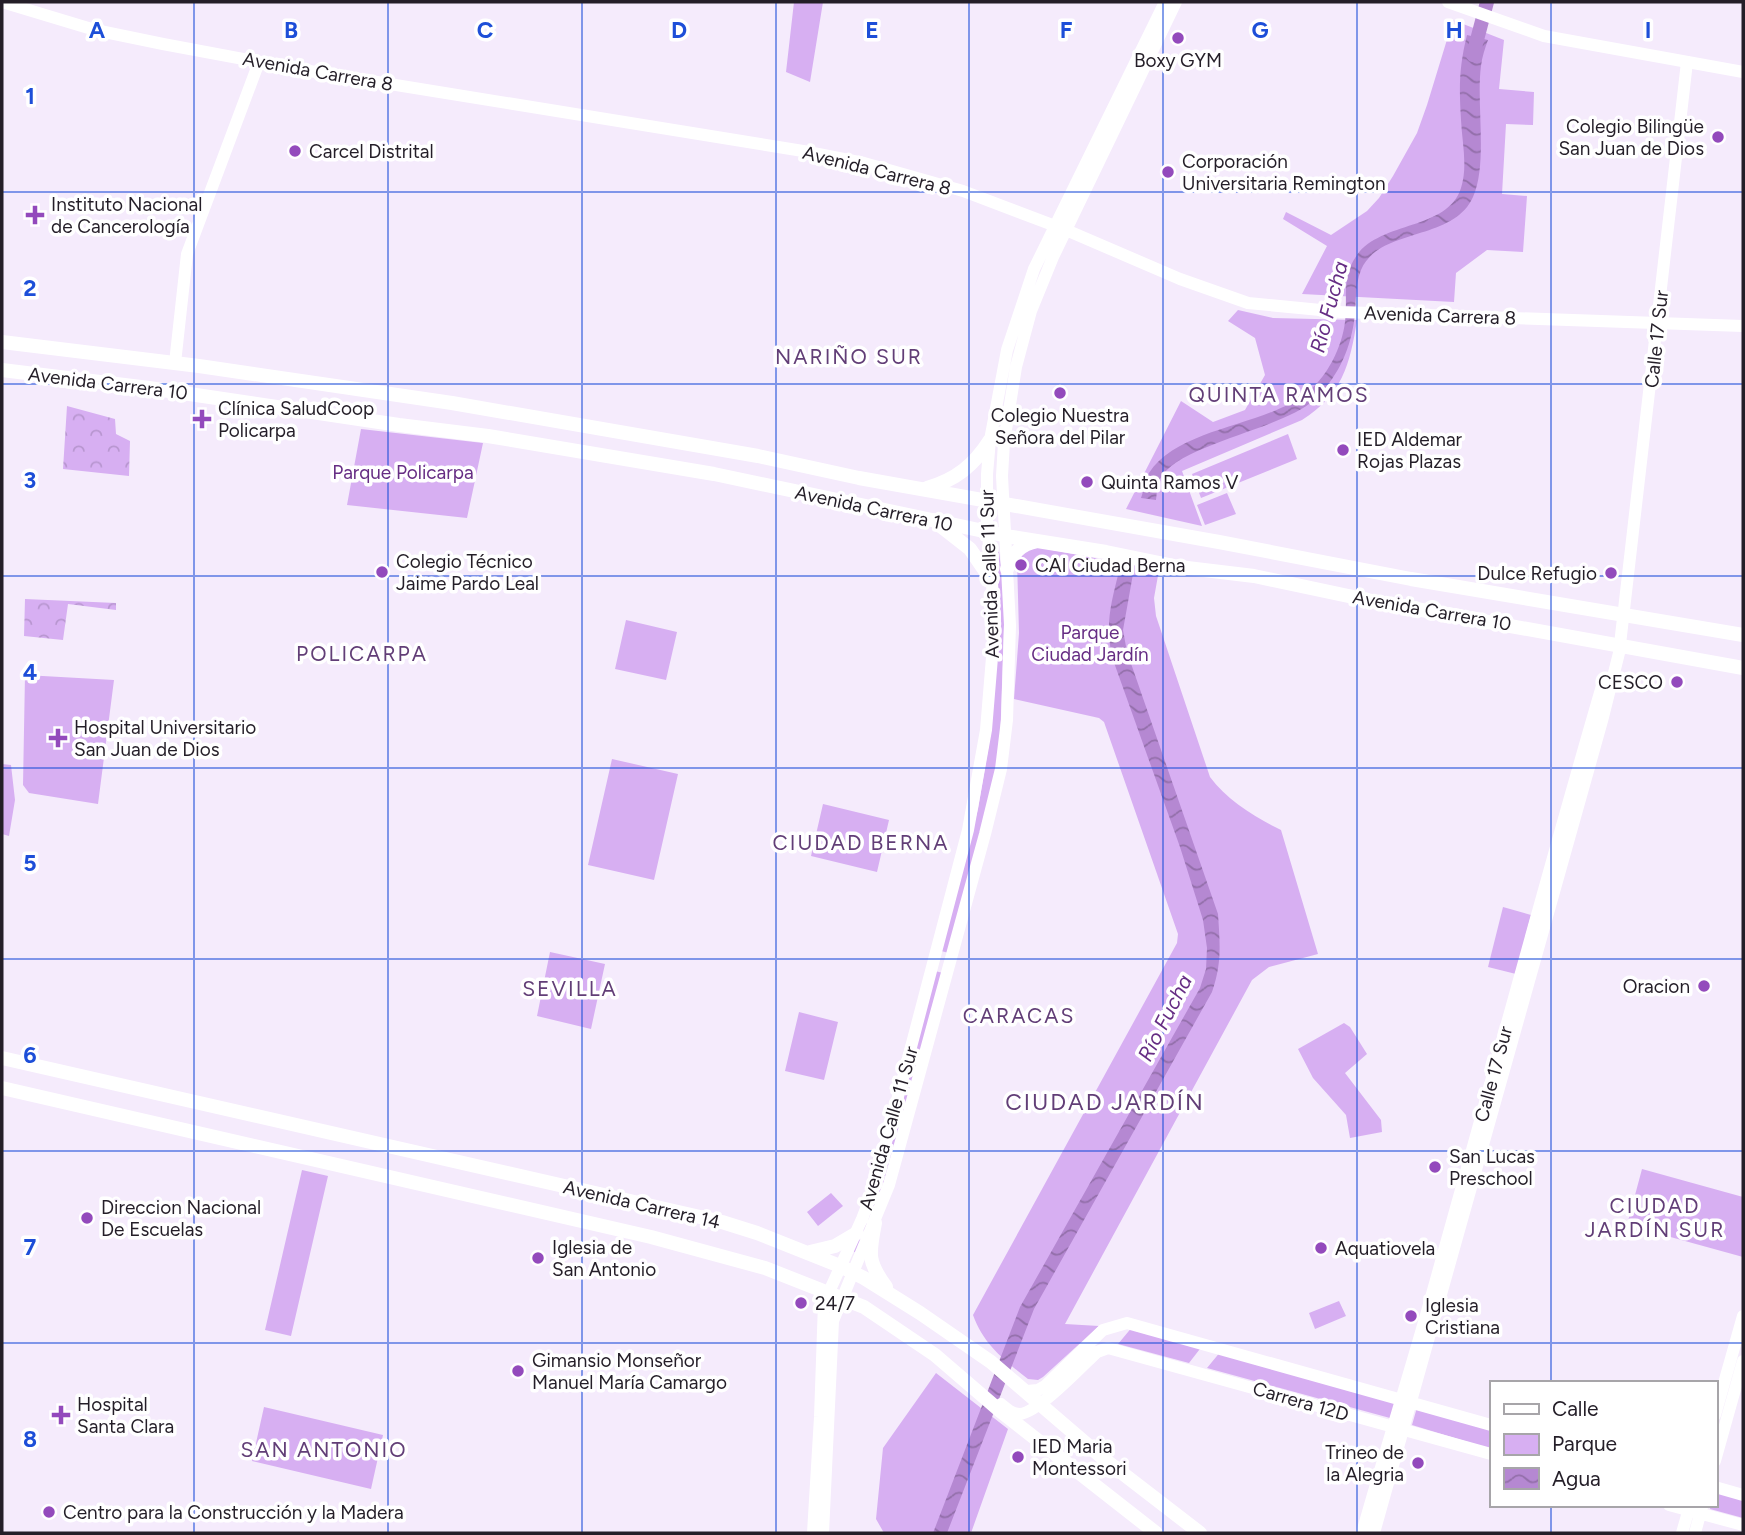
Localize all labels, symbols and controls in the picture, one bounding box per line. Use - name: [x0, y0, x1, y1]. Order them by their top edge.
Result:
- text: A: [89, 16, 106, 44]
- text: B: [284, 16, 298, 44]
- text: C: [477, 16, 494, 44]
- text: D: [671, 16, 687, 44]
- text: E: [865, 16, 879, 44]
- text: F: [1060, 16, 1073, 44]
- text: G: [1251, 16, 1269, 44]
- text: H: [1445, 16, 1463, 44]
- text: I: [1645, 16, 1651, 44]
- marker: Boxy GYM: [1170, 30, 1186, 46]
- street label: Avenida Carrera 8: [241, 47, 395, 96]
- place label: Boxy GYM: [1134, 49, 1222, 72]
- text: 1: [25, 82, 35, 110]
- place label: Colegio Bilingüe San Juan de Dios: [1558, 115, 1704, 160]
- marker: Colegio Bilingüe San Juan de Dios: [1710, 129, 1726, 145]
- place label: Carcel Distrital: [309, 140, 434, 163]
- street label: Avenida Carrera 8: [800, 141, 954, 200]
- marker: Carcel Distrital: [287, 143, 303, 159]
- place label: Corporación Universitaria Remington: [1182, 150, 1386, 195]
- marker: Corporación Universitaria Remington: [1160, 164, 1176, 180]
- place label: Instituto Nacional de Cancerología: [51, 193, 202, 238]
- marker: Instituto Nacional de Cancerología: [25, 205, 45, 225]
- water label: Río Fucha: [1304, 258, 1353, 355]
- text: 2: [23, 274, 37, 302]
- street label: Calle 17 Sur: [1640, 288, 1673, 389]
- street label: Avenida Carrera 8: [1363, 301, 1516, 330]
- district label: NARIÑO SUR: [775, 344, 923, 369]
- street label: Avenida Carrera 10: [27, 362, 189, 405]
- district label: QUINTA RAMOS: [1188, 382, 1370, 407]
- marker: Colegio Nuestra Señora del Pilar: [1052, 385, 1068, 401]
- place label: Clínica SaludCoop Policarpa: [218, 397, 374, 442]
- place label: Colegio Nuestra Señora del Pilar: [991, 404, 1129, 449]
- marker: Clínica SaludCoop Policarpa: [192, 409, 212, 429]
- place label: IED Aldemar Rojas Plazas: [1357, 428, 1463, 473]
- marker: IED Aldemar Rojas Plazas: [1335, 442, 1351, 458]
- park label: Parque Policarpa: [332, 461, 474, 484]
- text: 3: [24, 466, 36, 494]
- place label: Quinta Ramos V: [1101, 471, 1238, 494]
- marker: Quinta Ramos V: [1079, 474, 1095, 490]
- street label: Avenida Carrera 10: [793, 481, 955, 536]
- street label: Avenida Calle 11 Sur: [975, 489, 1004, 659]
- place label: Colegio Técnico Jaime Pardo Leal: [396, 550, 539, 595]
- place label: CAI Ciudad Berna: [1035, 554, 1185, 577]
- marker: CAI Ciudad Berna: [1013, 557, 1029, 573]
- place label: Dulce Refugio: [1477, 562, 1597, 585]
- marker: Colegio Técnico Jaime Pardo Leal: [374, 564, 390, 580]
- marker: Dulce Refugio: [1603, 565, 1619, 581]
- street label: Avenida Carrera 10: [1351, 585, 1513, 636]
- park label: Parque Ciudad Jardín: [1031, 621, 1149, 666]
- district label: POLICARPA: [296, 641, 428, 666]
- text: 4: [23, 658, 37, 686]
- place label: CESCO: [1598, 671, 1663, 694]
- marker: CESCO: [1669, 674, 1685, 690]
- place label: Hospital Universitario San Juan de Dios: [74, 716, 256, 761]
- marker: Hospital Universitario San Juan de Dios: [48, 728, 68, 748]
- district label: CIUDAD BERNA: [773, 830, 949, 855]
- text: 5: [23, 849, 37, 877]
- water label: Río Fucha: [1132, 970, 1197, 1065]
- place label: Oracion: [1623, 975, 1690, 998]
- district label: SEVILLA: [522, 976, 618, 1001]
- marker: Oracion: [1696, 978, 1712, 994]
- district label: CARACAS: [963, 1003, 1075, 1028]
- street label: Calle 17 Sur: [1470, 1023, 1517, 1125]
- text: 6: [23, 1041, 37, 1069]
- street label: Avenida Calle 11 Sur: [854, 1043, 923, 1213]
- district label: CIUDAD JARDÍN: [1005, 1088, 1205, 1116]
- place label: San Lucas Preschool: [1449, 1145, 1535, 1190]
- marker: San Lucas Preschool: [1427, 1159, 1443, 1175]
- street label: Avenida Carrera 14: [561, 1175, 723, 1234]
- district label: CIUDAD JARDÍN SUR: [1585, 1193, 1725, 1242]
- place label: Direccion Nacional De Escuelas: [101, 1196, 261, 1241]
- marker: Direccion Nacional De Escuelas: [79, 1210, 95, 1226]
- text: 7: [24, 1233, 37, 1261]
- place label: Iglesia de San Antonio: [552, 1236, 656, 1281]
- place label: Aquatiovela: [1335, 1237, 1435, 1260]
- marker: Aquatiovela: [1313, 1240, 1329, 1256]
- marker: Iglesia de San Antonio: [530, 1250, 546, 1266]
- place label: 24/7: [815, 1292, 855, 1315]
- place label: Iglesia Cristiana: [1425, 1294, 1500, 1339]
- marker: 24/7: [793, 1295, 809, 1311]
- marker: Iglesia Cristiana: [1403, 1308, 1419, 1324]
- place label: Gimansio Monseñor Manuel María Camargo: [532, 1349, 727, 1394]
- marker: Gimansio Monseñor Manuel María Camargo: [510, 1363, 526, 1379]
- street label: Carrera 12D: [1250, 1377, 1352, 1426]
- legend: [1490, 1381, 1717, 1507]
- place label: Hospital Santa Clara: [77, 1393, 174, 1438]
- text: Calle: [1552, 1396, 1599, 1421]
- marker: Hospital Santa Clara: [51, 1405, 71, 1425]
- text: 8: [23, 1425, 37, 1453]
- text: Parque: [1552, 1431, 1617, 1456]
- place label: IED Maria Montessori: [1032, 1435, 1127, 1480]
- district label: SAN ANTONIO: [240, 1437, 408, 1462]
- place label: Trineo de la Alegria: [1325, 1441, 1404, 1486]
- marker: IED Maria Montessori: [1010, 1449, 1026, 1465]
- marker: Trineo de la Alegria: [1410, 1455, 1426, 1471]
- text: Agua: [1552, 1466, 1601, 1491]
- place label: Centro para la Construcción y la Madera: [63, 1501, 404, 1524]
- marker: Centro para la Construcción y la Madera: [41, 1504, 57, 1520]

